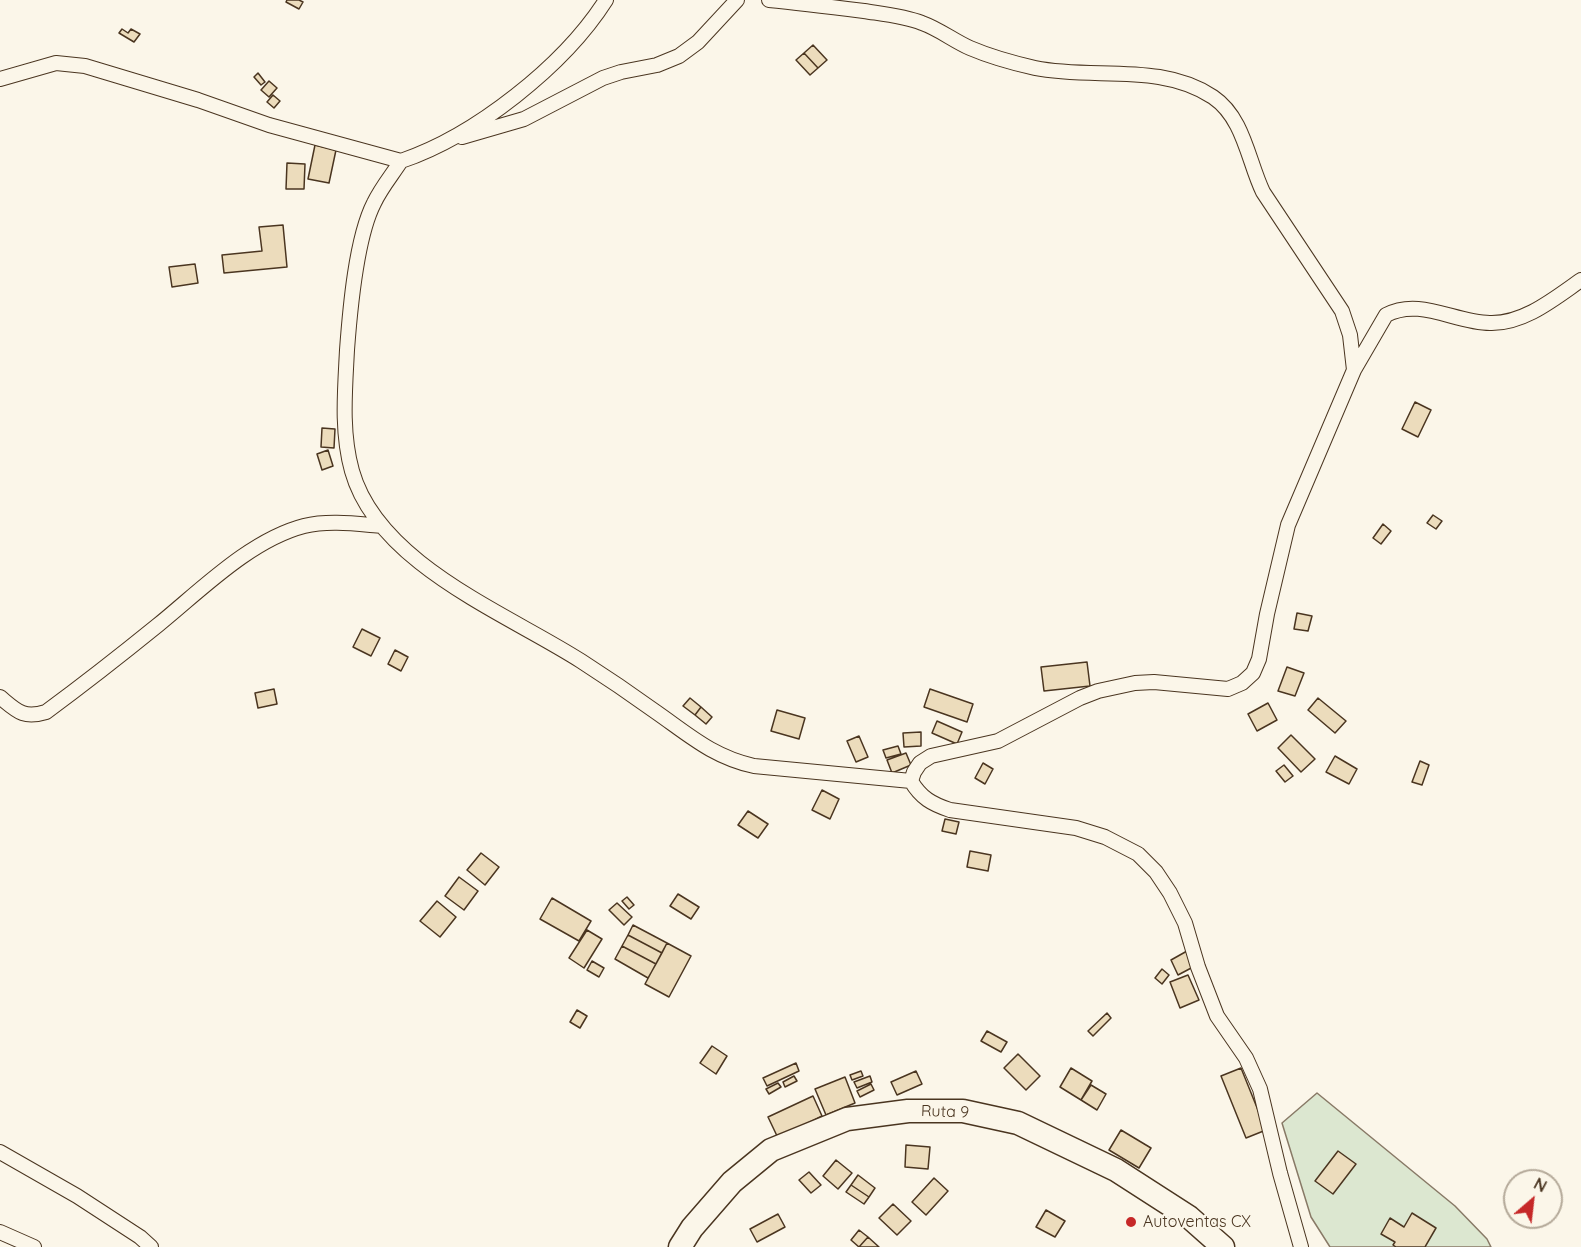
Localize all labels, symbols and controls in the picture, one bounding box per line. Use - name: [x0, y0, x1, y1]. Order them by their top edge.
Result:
- street label: Ruta 9: [921, 1102, 969, 1122]
- north arrow: [1503, 1169, 1563, 1229]
- text: N: [1531, 1173, 1550, 1196]
- place label: Autoventas CX: [1143, 1212, 1251, 1232]
- marker: Autoventas CX: [1124, 1215, 1138, 1229]

